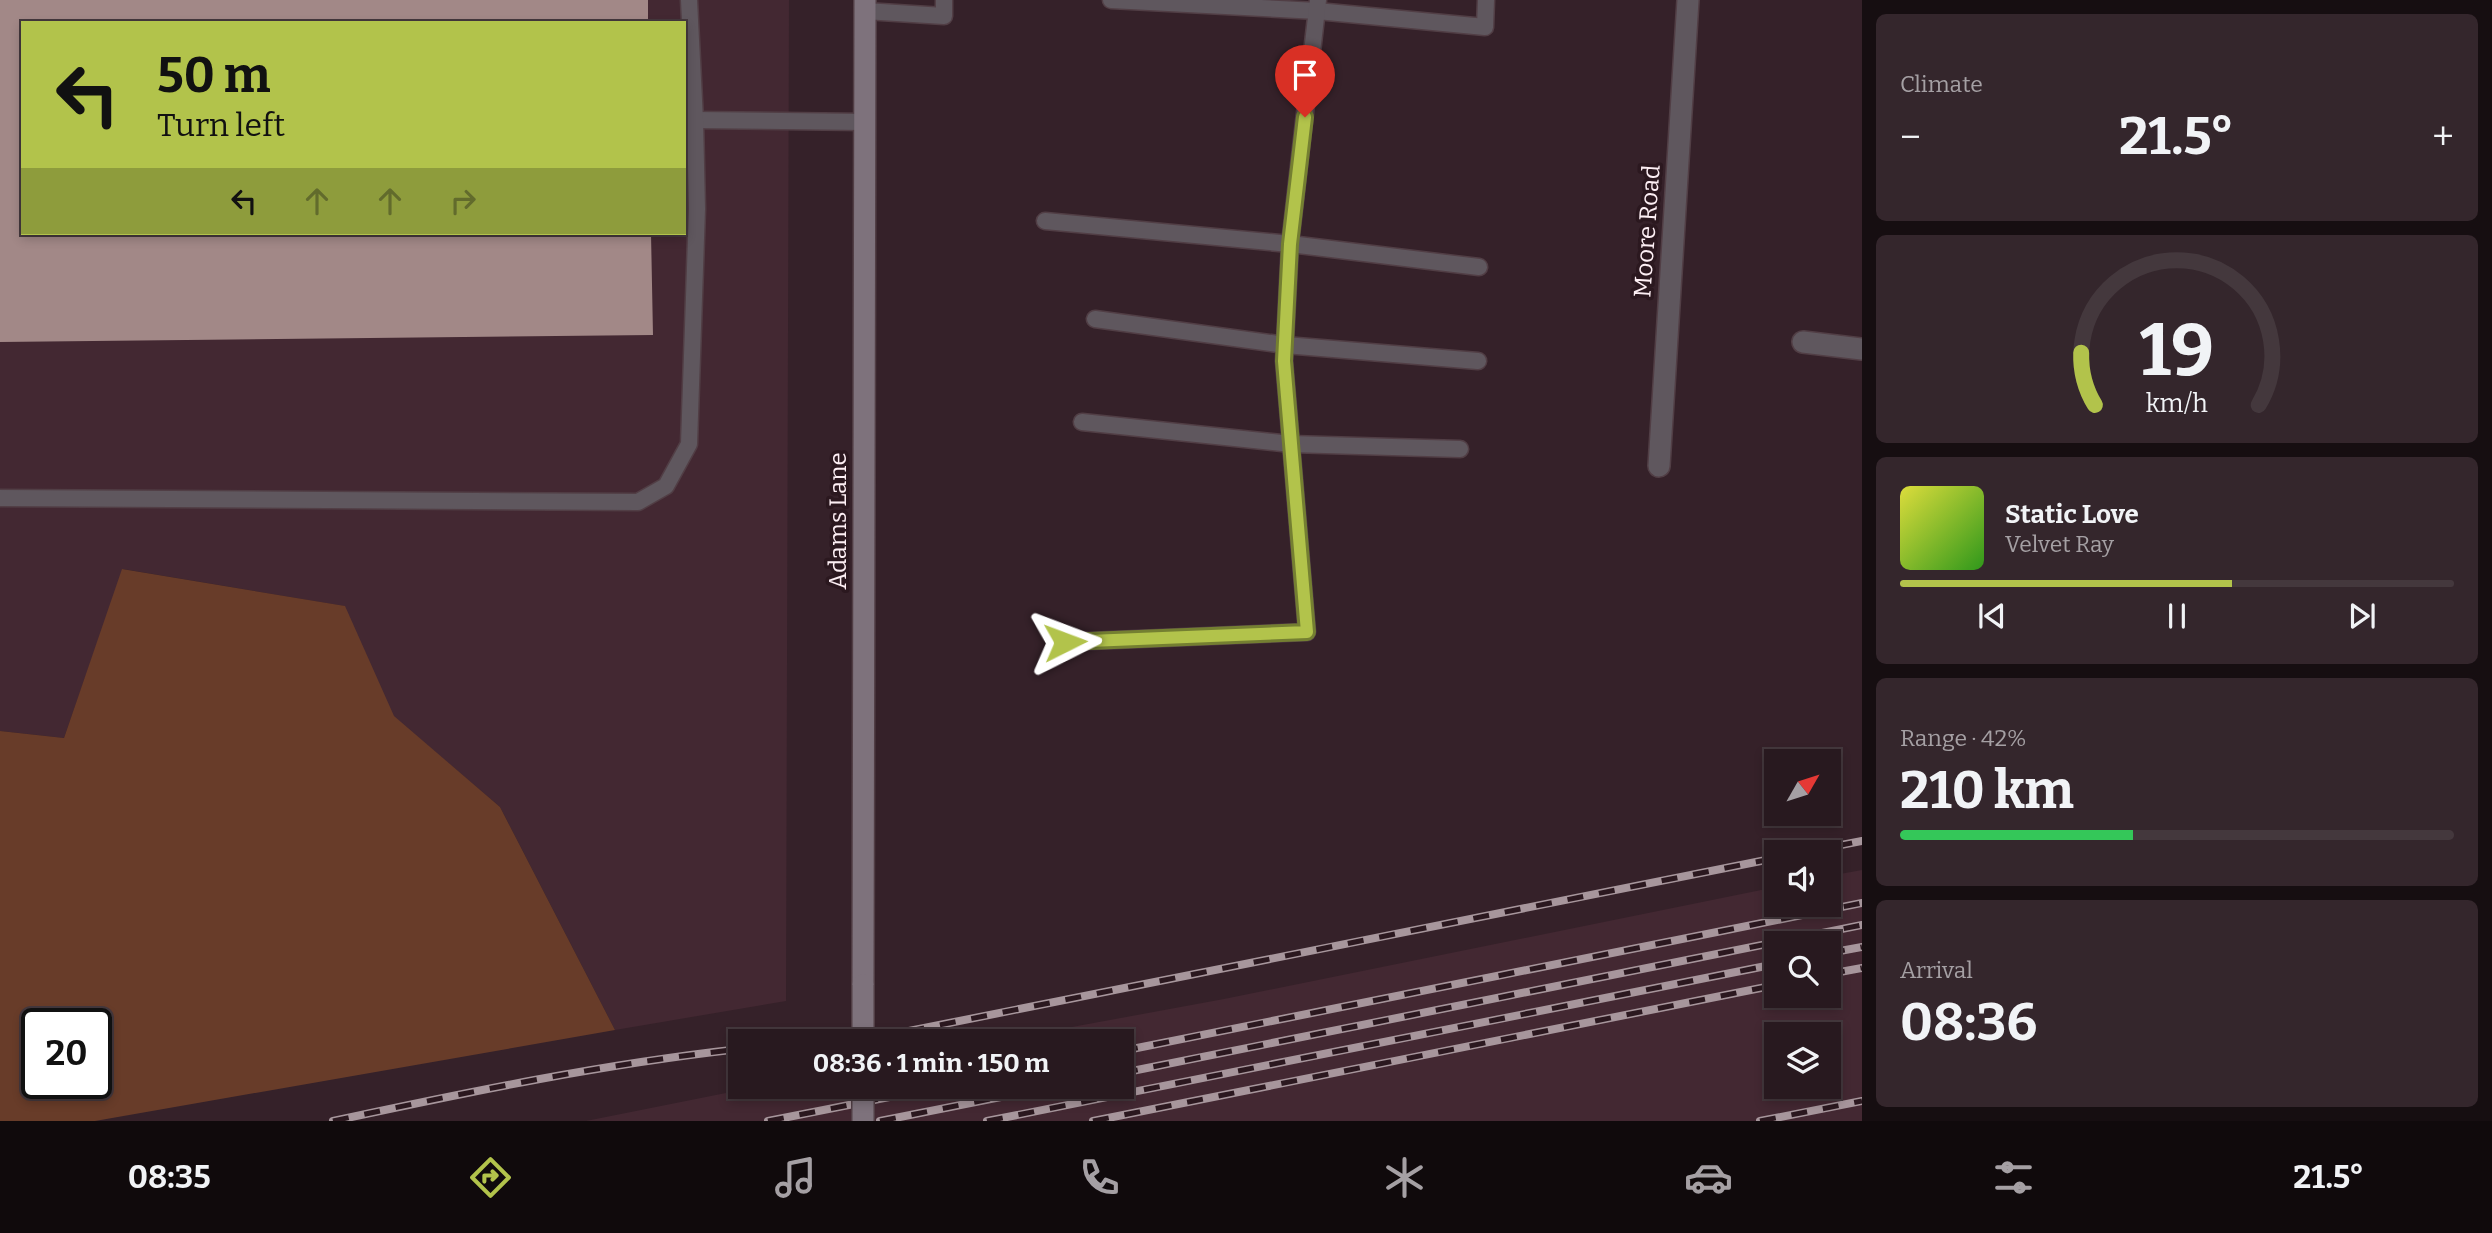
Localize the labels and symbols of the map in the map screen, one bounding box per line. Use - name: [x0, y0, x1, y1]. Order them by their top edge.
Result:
- pin: [1275, 45, 1335, 117]
- street label: Moore Road: [1628, 164, 1666, 298]
- street label: Adams Lane: [824, 452, 852, 590]
- position arrow: [1028, 605, 1102, 679]
- north arrow: [1764, 749, 1841, 826]
- speed limit sign: 20: [21, 1008, 112, 1099]

